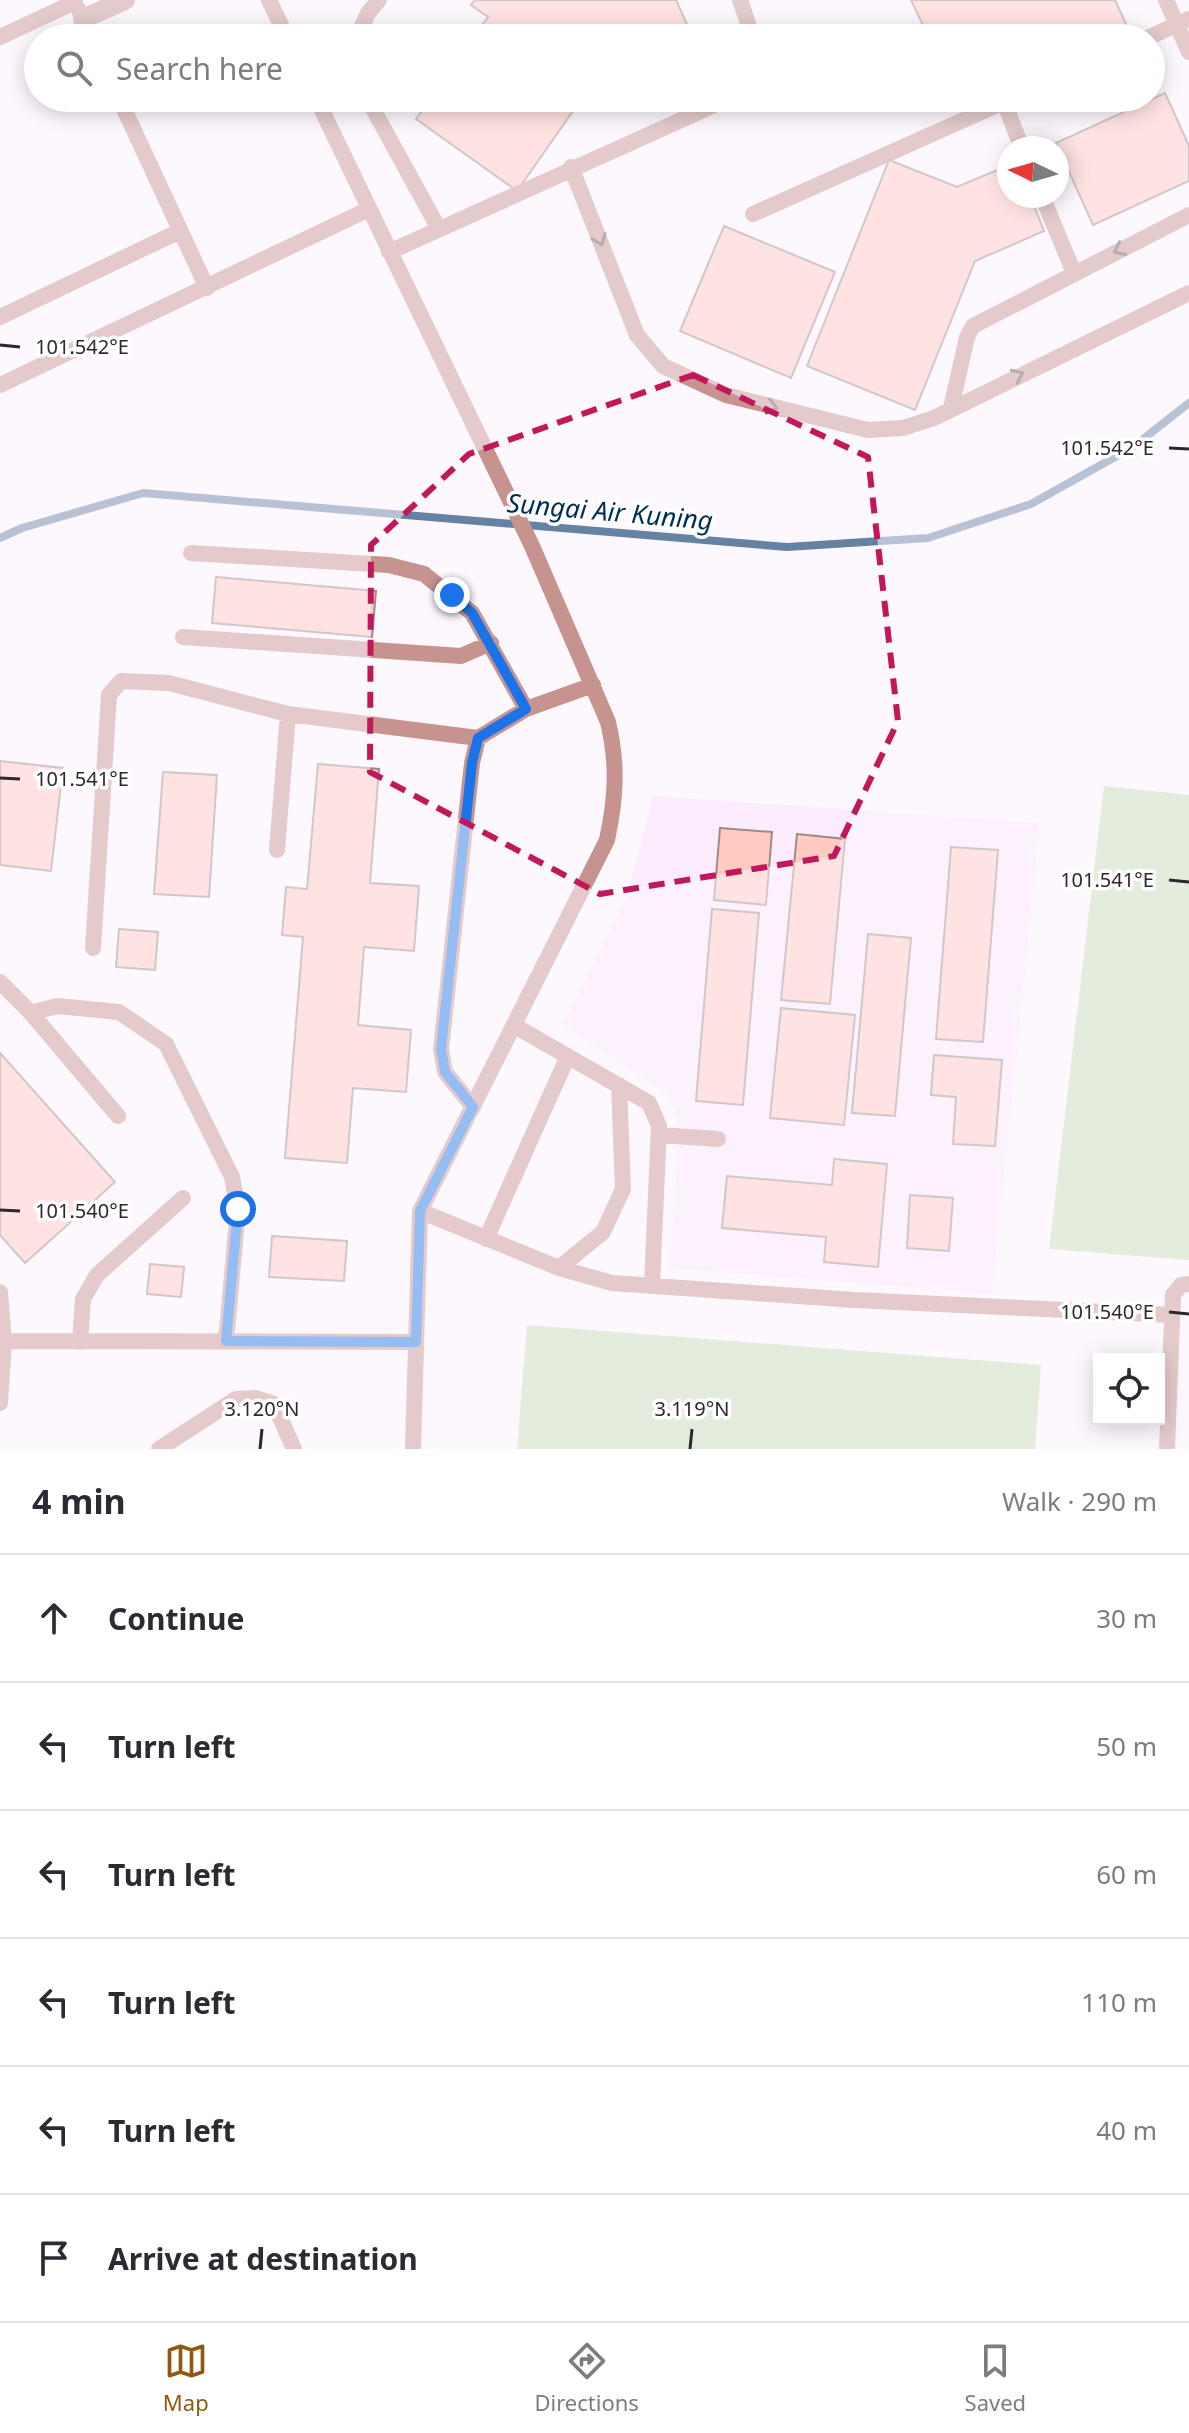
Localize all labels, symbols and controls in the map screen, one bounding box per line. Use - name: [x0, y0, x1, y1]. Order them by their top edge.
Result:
- search box: [24, 24, 1165, 112]
- icon: search: [52, 46, 96, 90]
- text: Search here: [116, 48, 283, 89]
- north arrow: [997, 136, 1069, 208]
- one-way arrow: [590, 232, 606, 246]
- one-way arrow: [1113, 240, 1128, 256]
- text: 101.542°E: [35, 333, 129, 360]
- one-way arrow: [1009, 369, 1024, 385]
- one-way arrow: [765, 397, 779, 414]
- text: 101.542°E: [1060, 434, 1154, 461]
- water label: Sungai Air Kuning: [506, 484, 715, 538]
- route end: [434, 577, 470, 613]
- text: 101.541°E: [35, 765, 129, 792]
- text: 101.541°E: [1060, 866, 1154, 893]
- route start: [220, 1191, 256, 1227]
- text: 101.540°E: [35, 1197, 129, 1224]
- text: 101.540°E: [1060, 1298, 1154, 1325]
- map controls: [1093, 1353, 1165, 1425]
- button: locate: [1093, 1353, 1165, 1425]
- text: 3.120°N: [225, 1395, 299, 1422]
- text: 3.119°N: [655, 1395, 729, 1422]
- text: 4 min: [32, 1478, 126, 1524]
- text: Walk · 290 m: [1002, 1483, 1157, 1519]
- icon: ahead: [32, 1596, 76, 1640]
- text: Continue: [108, 1598, 244, 1639]
- text: 30 m: [1096, 1600, 1157, 1636]
- icon: left: [32, 1724, 76, 1768]
- text: Turn left: [108, 1726, 236, 1767]
- text: 50 m: [1096, 1728, 1157, 1764]
- icon: left: [32, 1852, 76, 1896]
- text: Turn left: [108, 1854, 236, 1895]
- text: 60 m: [1096, 1856, 1157, 1892]
- icon: left: [32, 1980, 76, 2024]
- text: Turn left: [108, 1982, 236, 2023]
- text: 110 m: [1081, 1984, 1157, 2020]
- icon: left: [32, 2108, 76, 2152]
- text: Turn left: [108, 2110, 236, 2151]
- text: 40 m: [1096, 2112, 1157, 2148]
- icon: arrive: [32, 2236, 76, 2280]
- text: Arrive at destination: [108, 2238, 418, 2279]
- tab: Map: [163, 2339, 209, 2417]
- tab: Directions: [534, 2339, 639, 2417]
- tab: Saved: [965, 2339, 1026, 2417]

